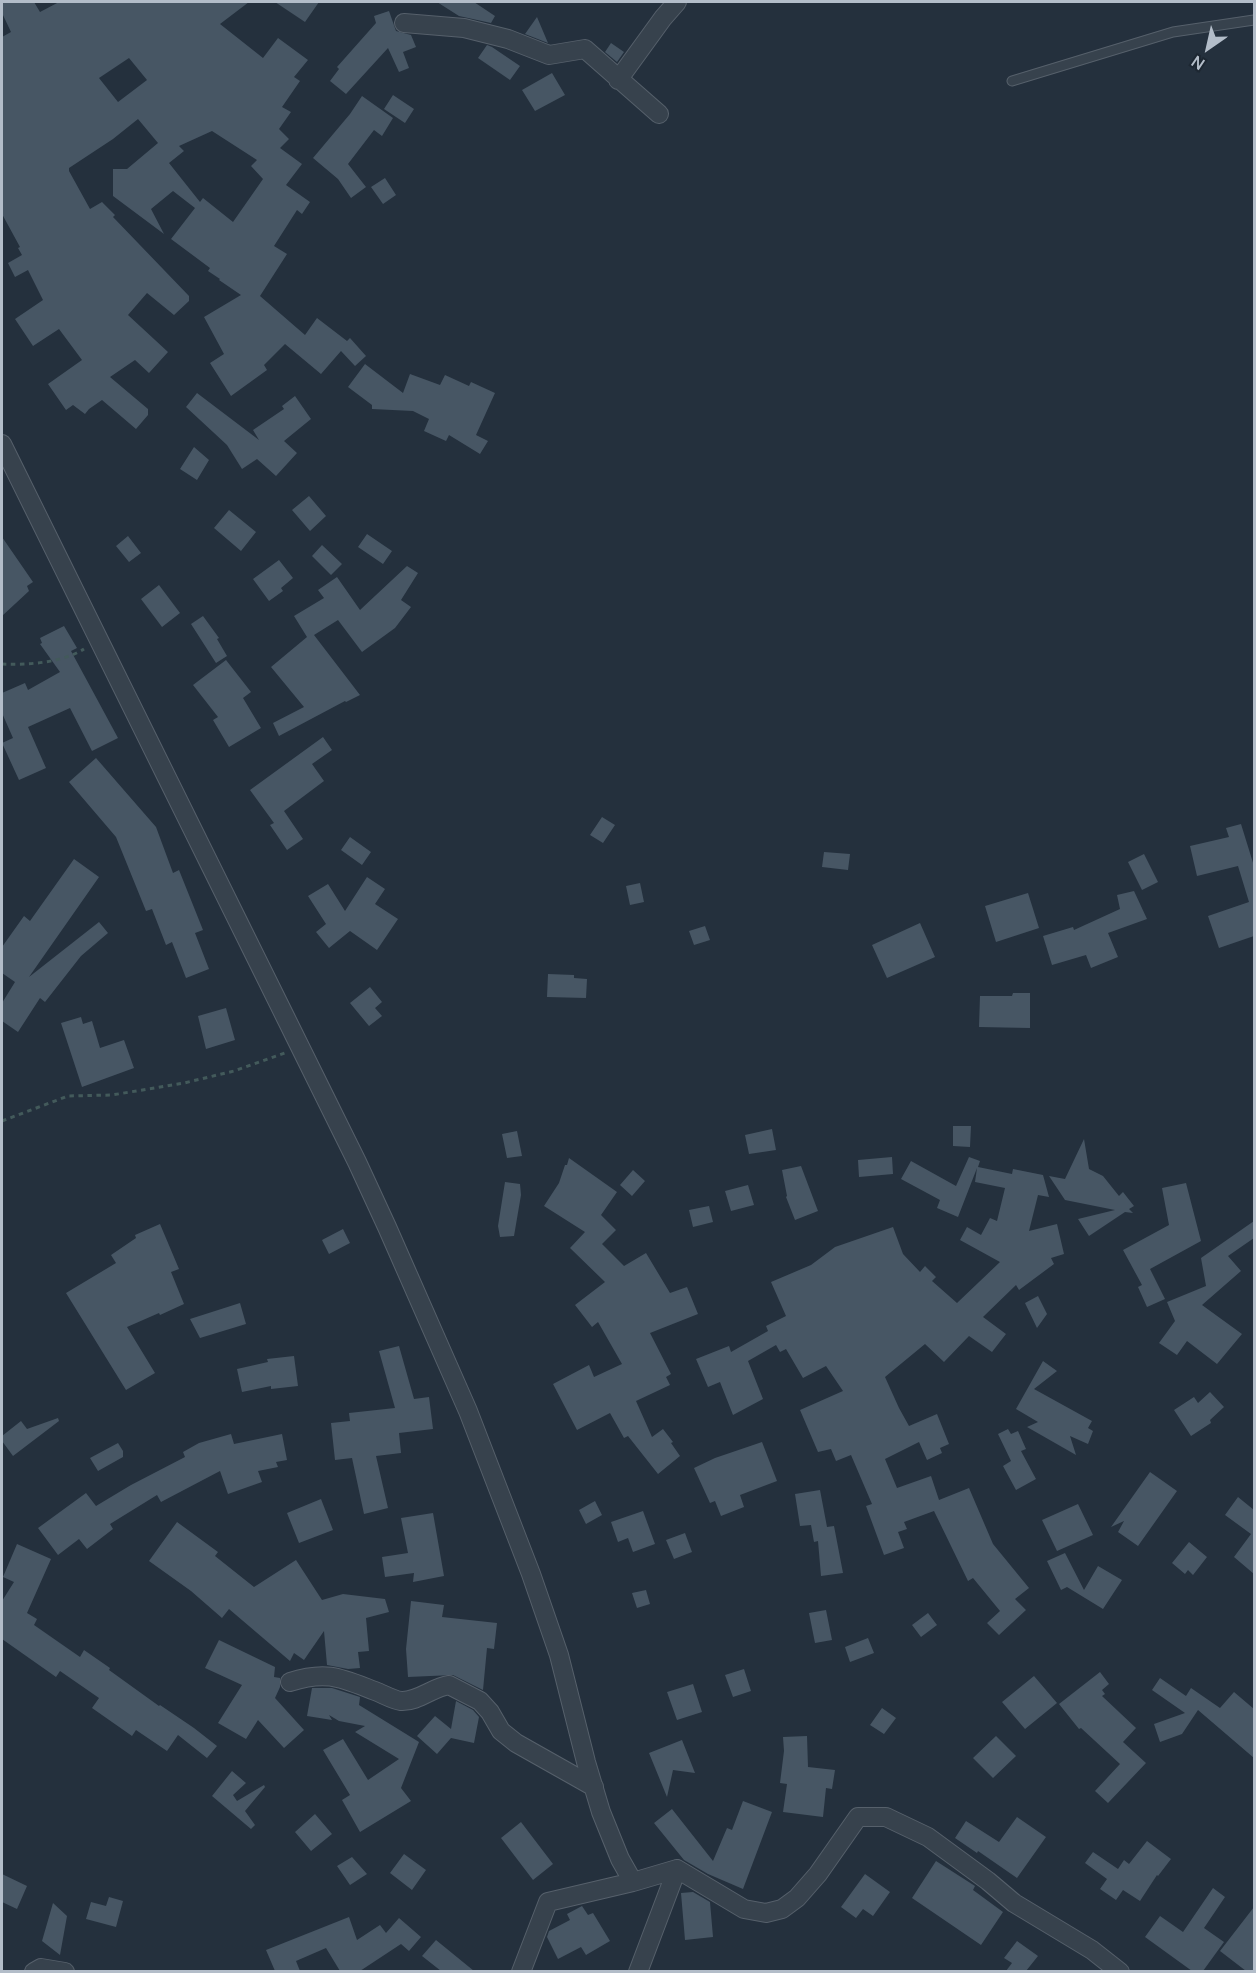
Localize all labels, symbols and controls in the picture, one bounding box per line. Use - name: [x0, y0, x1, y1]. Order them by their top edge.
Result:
- north arrow: [1178, 18, 1238, 78]
- text: N: [1187, 51, 1209, 75]

